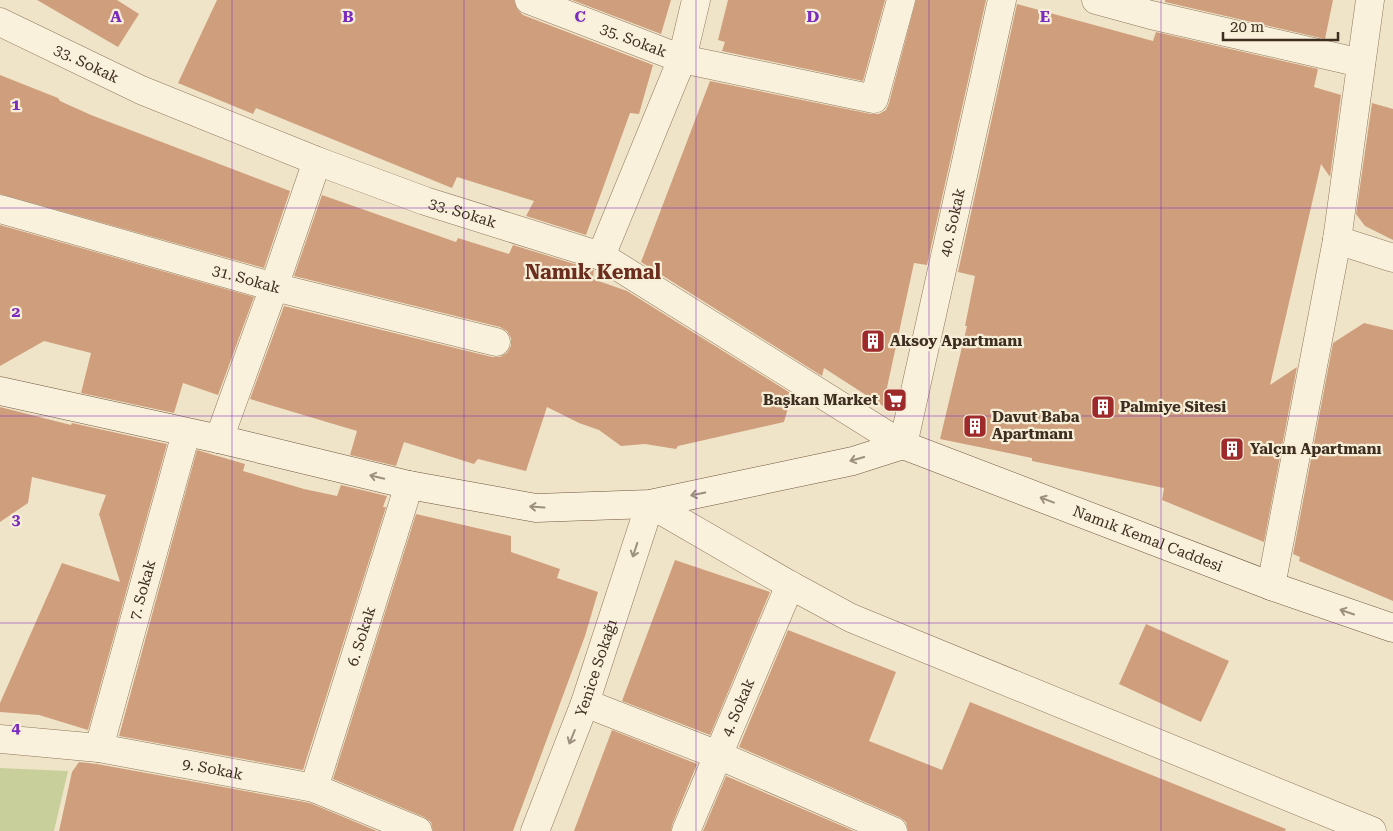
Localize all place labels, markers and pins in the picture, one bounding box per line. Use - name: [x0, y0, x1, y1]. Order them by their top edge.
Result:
- building icon: Aksoy Apartmanı: [860, 328, 886, 354]
- place label: Aksoy Apartmanı: [890, 332, 1022, 350]
- supermarket icon: Başkan Market: [882, 387, 908, 413]
- place label: Başkan Market: [763, 391, 878, 409]
- building icon: Palmiye Sitesi: [1090, 394, 1116, 420]
- place label: Palmiye Sitesi: [1120, 398, 1226, 416]
- place label: Davut Baba Apartmanı: [992, 408, 1080, 443]
- building icon: Davut Baba Apartmanı: [962, 413, 988, 439]
- building icon: Yalçın Apartmanı: [1219, 436, 1245, 462]
- place label: Yalçın Apartmanı: [1250, 440, 1381, 458]

